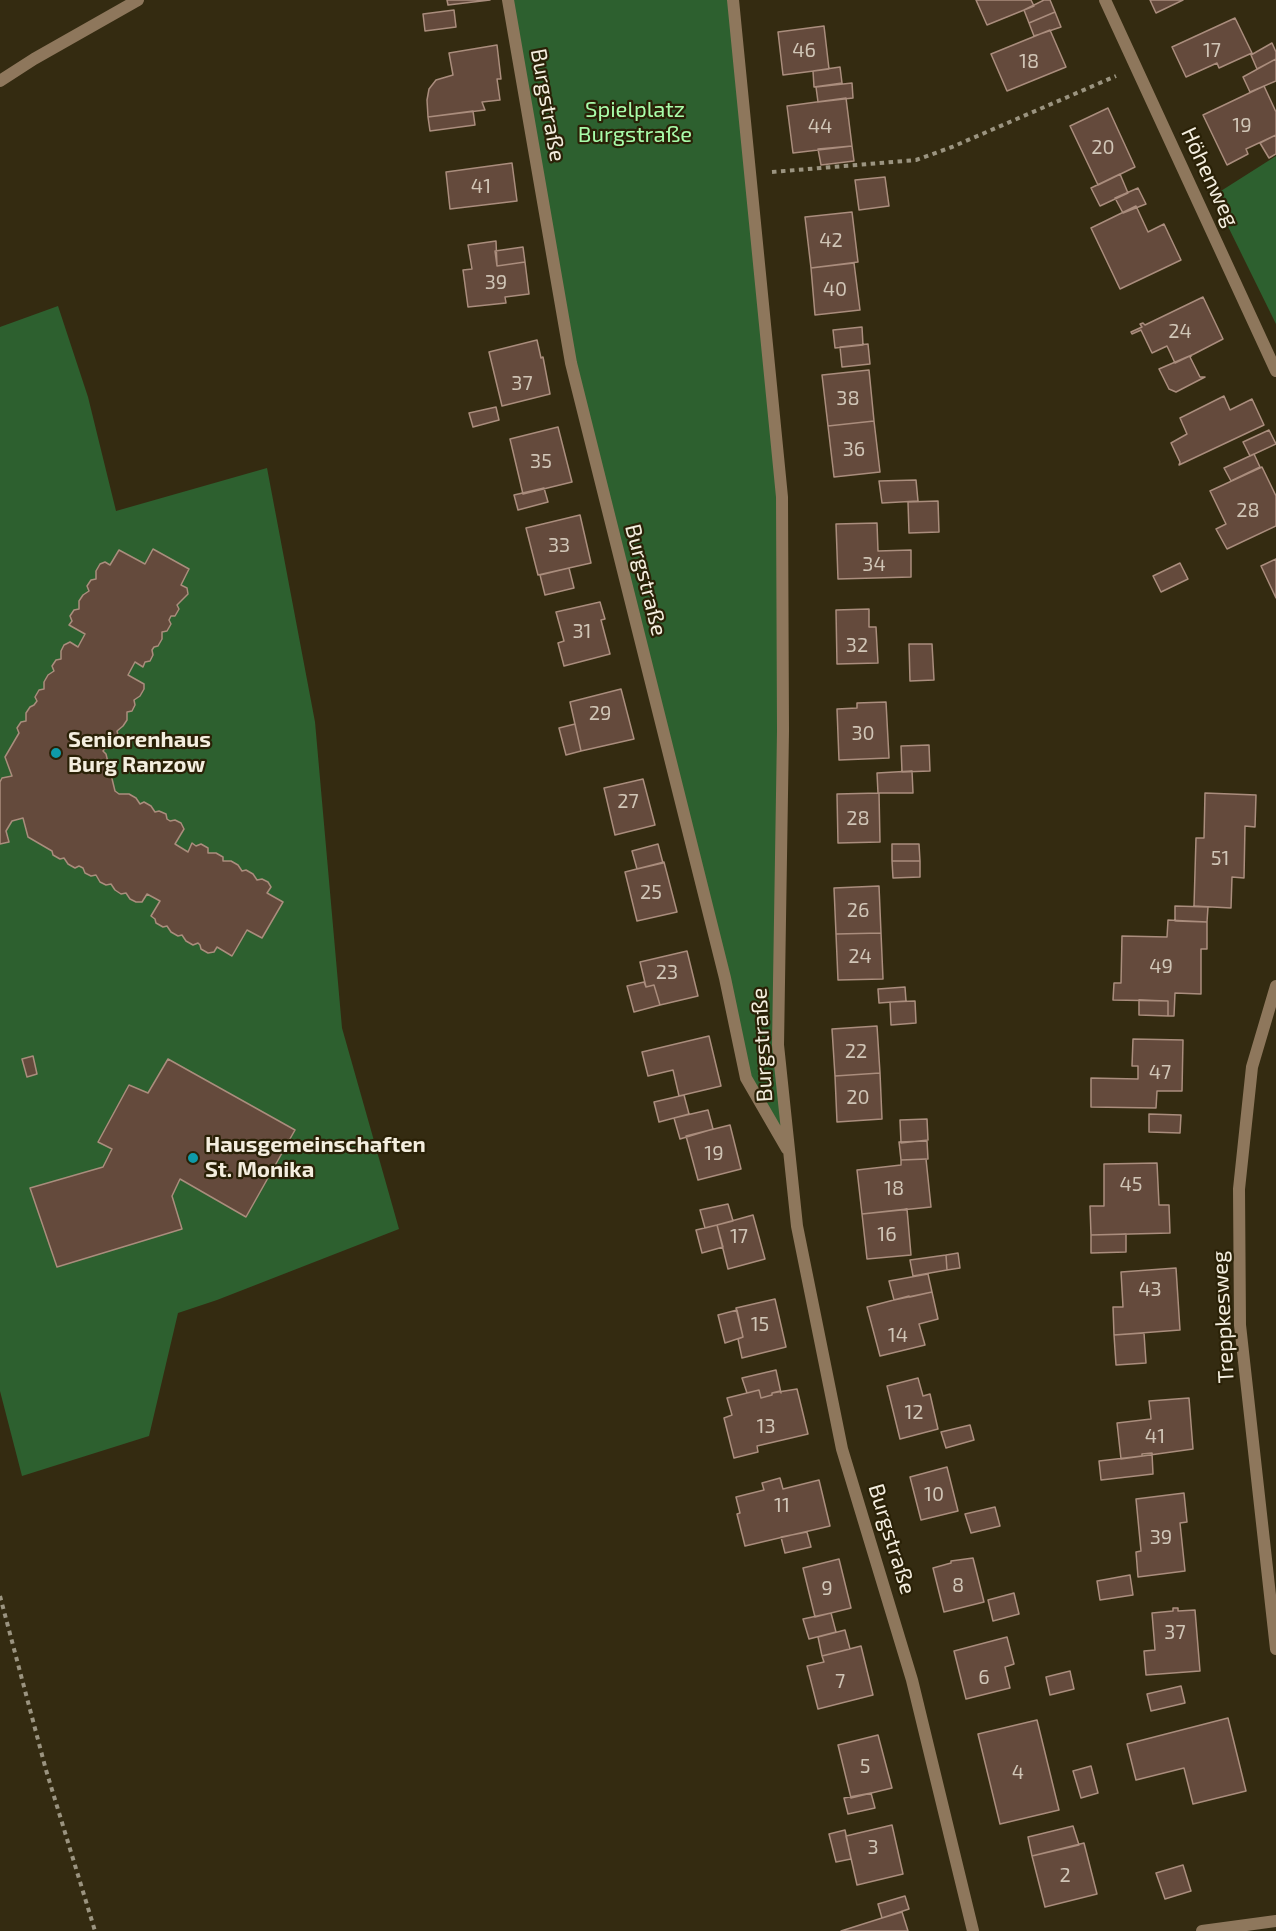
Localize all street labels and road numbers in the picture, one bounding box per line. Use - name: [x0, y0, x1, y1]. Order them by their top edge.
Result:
- street label: Burgstraße: [525, 46, 571, 164]
- street label: Höhenweg: [1175, 123, 1245, 231]
- street label: Burgstraße: [619, 521, 673, 639]
- street label: Burgstraße: [746, 987, 778, 1103]
- street label: Treppkesweg: [1206, 1250, 1240, 1384]
- street label: Burgstraße: [863, 1480, 921, 1598]

